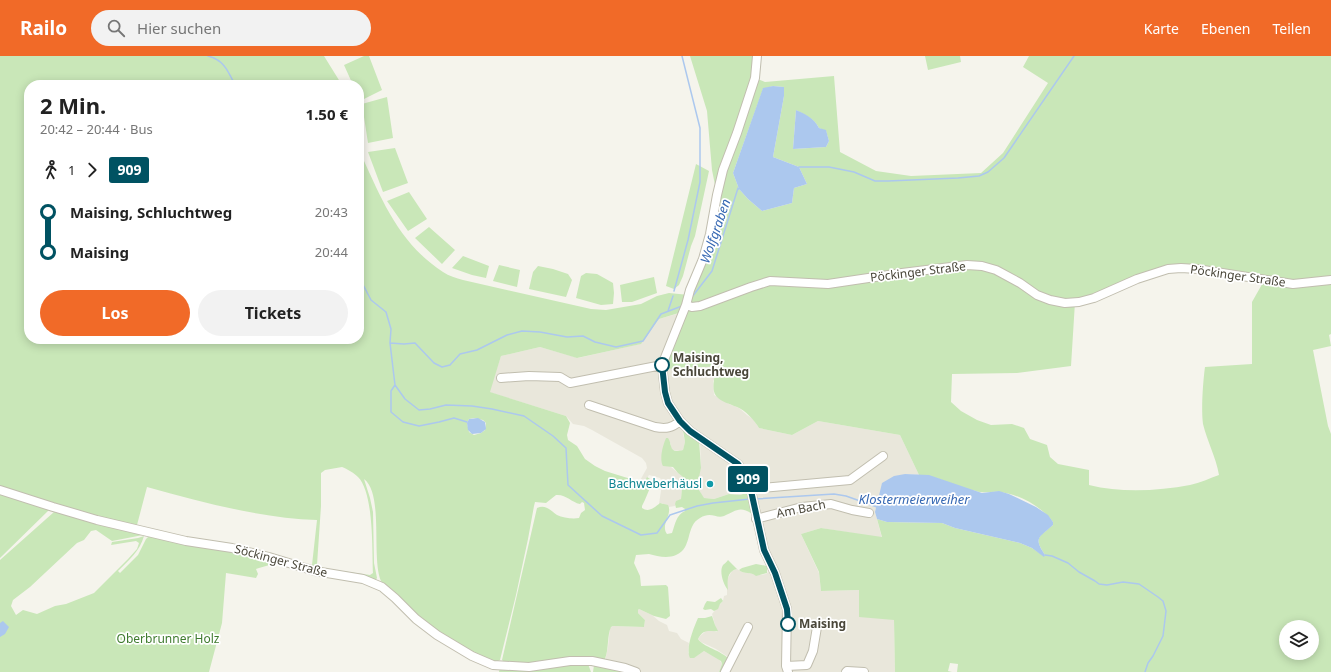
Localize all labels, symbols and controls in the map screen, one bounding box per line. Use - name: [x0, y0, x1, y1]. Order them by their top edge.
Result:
- search box: [91, 10, 371, 46]
- text: Railo: [20, 15, 67, 41]
- icon: search: [105, 17, 127, 39]
- text: Hier suchen: [137, 18, 221, 38]
- text: Karte: [1144, 19, 1179, 38]
- text: Ebenen: [1201, 19, 1251, 38]
- text: Teilen: [1273, 19, 1311, 38]
- text: 2 Min.: [40, 90, 106, 120]
- text: 1.50 €: [306, 104, 348, 124]
- text: 20:42 – 20:44 · Bus: [40, 120, 153, 138]
- icon: walk: [40, 159, 62, 181]
- icon: forward: [81, 159, 103, 181]
- text: 909: [117, 160, 141, 179]
- text: 1: [68, 161, 75, 179]
- water label: Wolfgraben: [696, 196, 734, 266]
- text: Maising, Schluchtweg: [70, 202, 232, 222]
- text: 20:43: [315, 203, 348, 221]
- text: Maising: [70, 242, 129, 262]
- text: 20:44: [315, 243, 348, 261]
- street label: Pöckinger Straße: [869, 257, 967, 286]
- street label: Pöckinger Straße: [1189, 260, 1287, 291]
- button: Los: [40, 290, 190, 336]
- button: Tickets: [198, 290, 348, 336]
- place label: Maising, Schluchtweg: [673, 349, 749, 380]
- marker: Maising, Schluchtweg: [654, 357, 670, 373]
- line badge: 909: [725, 466, 771, 492]
- text: 909: [736, 469, 760, 488]
- place label: Bachweberhäusl: [609, 475, 702, 492]
- marker: Bachweberhäusl: [705, 479, 715, 489]
- water label: Klostermeierweiher: [859, 490, 970, 508]
- street label: Am Bach: [775, 495, 827, 522]
- street label: Söckinger Straße: [233, 540, 330, 581]
- place label: Maising: [799, 615, 846, 632]
- marker: Maising: [780, 616, 796, 632]
- map controls: [1279, 620, 1319, 660]
- button: layers: [1279, 620, 1319, 660]
- park label: Oberbrunner Holz: [117, 630, 220, 647]

